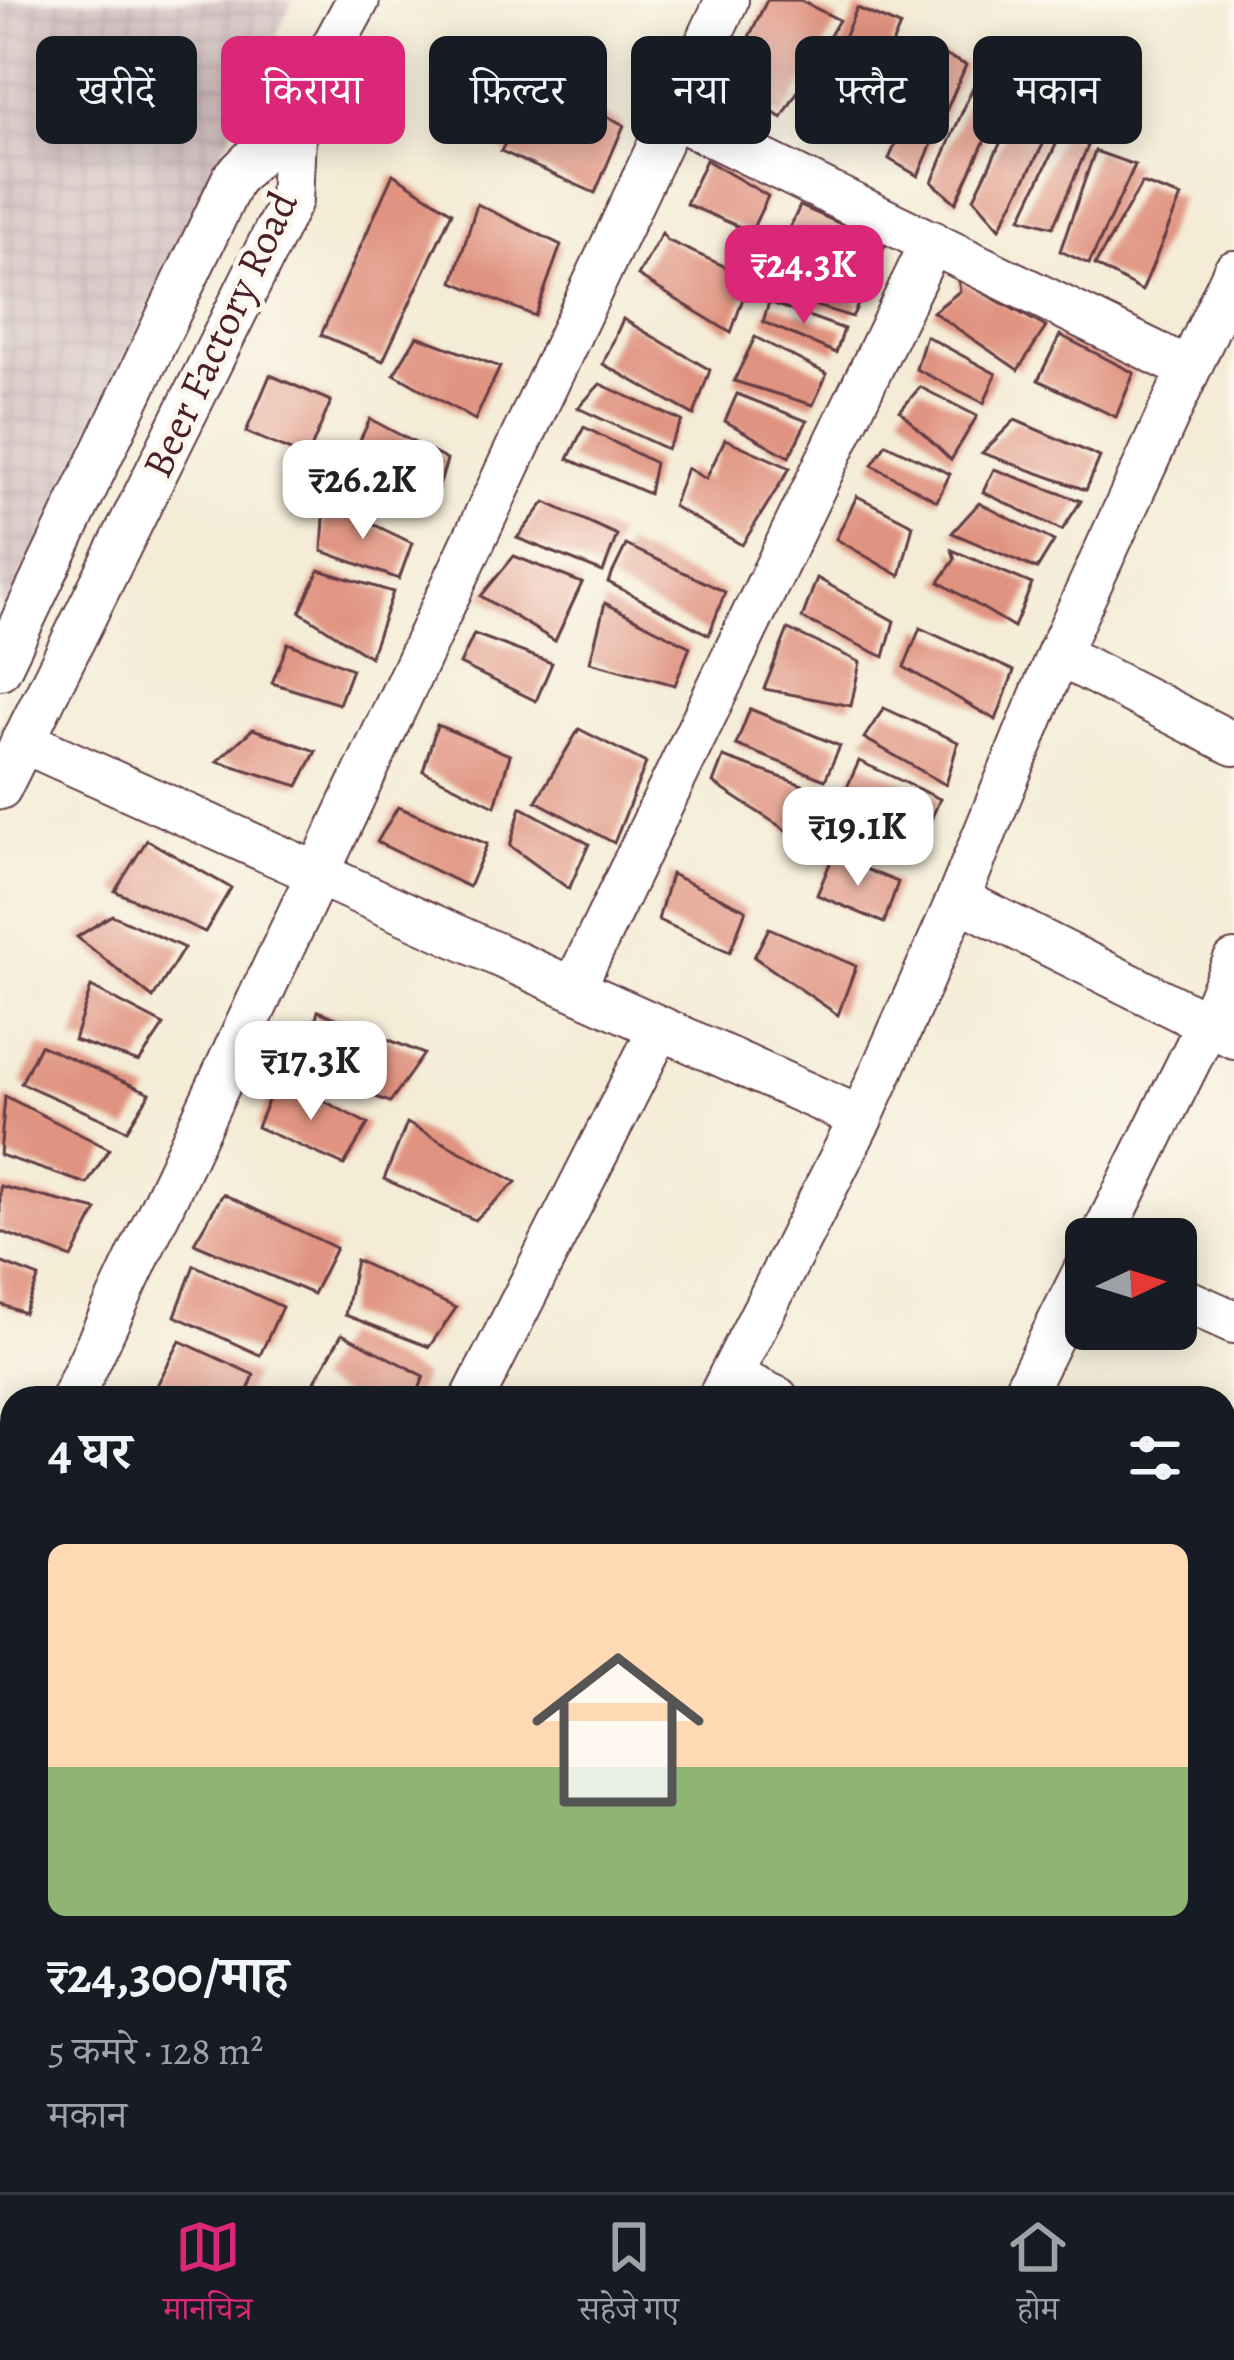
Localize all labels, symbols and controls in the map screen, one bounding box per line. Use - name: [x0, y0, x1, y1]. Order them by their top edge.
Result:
- chip: खरीदें: [36, 36, 197, 144]
- chip: किराया: [221, 36, 405, 144]
- chip: फ़िल्टर: [429, 36, 607, 144]
- chip: नया: [631, 36, 771, 144]
- chip: फ़्लैट: [795, 36, 949, 144]
- chip: मकान: [973, 36, 1142, 144]
- street label: Beer Factory Road: [128, 181, 311, 487]
- pin: ₹24.3K: [706, 225, 902, 327]
- text: ₹24.3K: [752, 237, 856, 290]
- pin: ₹26.2K: [265, 440, 461, 542]
- text: ₹26.2K: [310, 452, 416, 505]
- pin: ₹19.1K: [760, 787, 956, 889]
- text: ₹19.1K: [810, 799, 906, 852]
- pin: ₹17.3K: [213, 1021, 409, 1123]
- text: ₹17.3K: [262, 1033, 360, 1086]
- north arrow: [1065, 1218, 1197, 1350]
- map controls: [1065, 1218, 1197, 1350]
- text: 4 घर: [48, 1416, 132, 1486]
- icon: filters: [1122, 1425, 1188, 1491]
- icon: home: [510, 1622, 726, 1838]
- text: ₹24,300/माह: [48, 1940, 288, 2010]
- text: 5 कमरे · 128 m²: [48, 2024, 263, 2077]
- text: मकान: [48, 2088, 127, 2141]
- tab: मानचित्र: [163, 2214, 252, 2341]
- tab: सहेजे गए: [579, 2214, 679, 2341]
- tab: होम: [1005, 2214, 1071, 2341]

